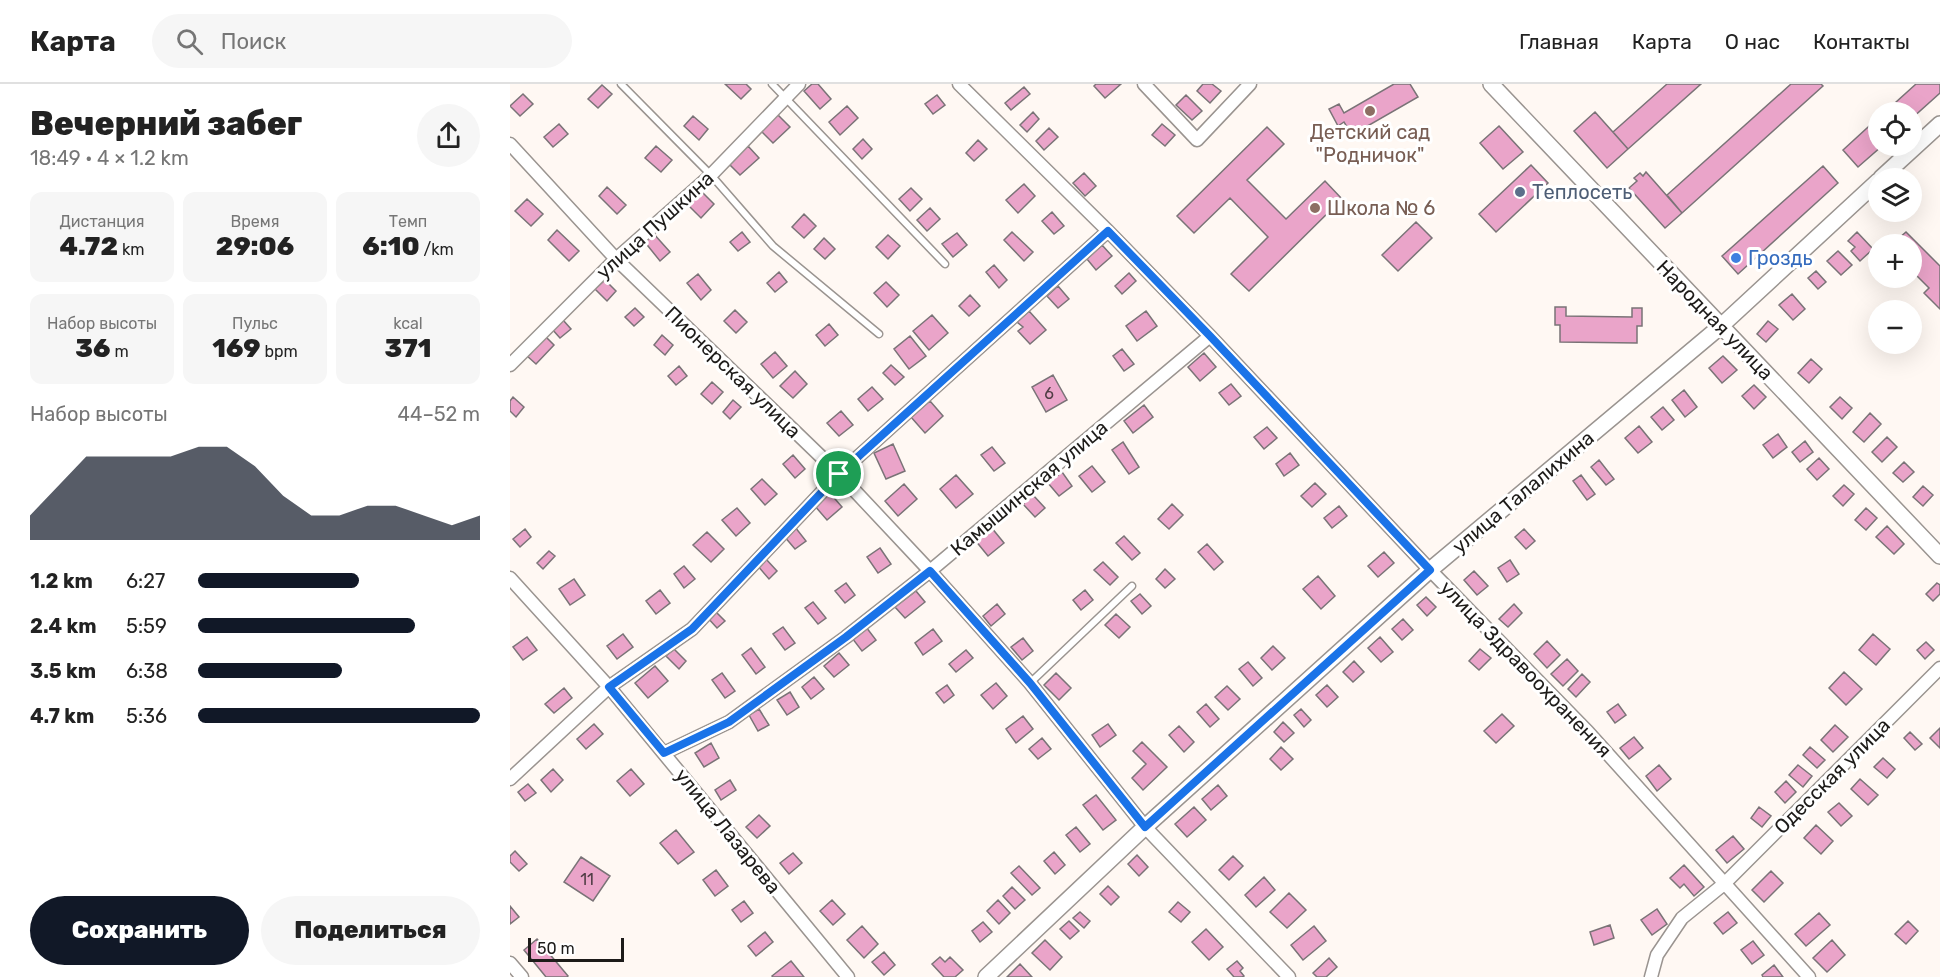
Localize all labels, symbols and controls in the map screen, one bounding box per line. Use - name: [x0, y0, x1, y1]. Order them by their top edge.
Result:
- search box: [152, 14, 572, 68]
- text: Карта: [30, 25, 116, 58]
- icon: search: [173, 25, 206, 58]
- text: Поиск: [221, 28, 286, 55]
- text: Главная: [1519, 29, 1599, 54]
- text: Карта: [1632, 29, 1692, 54]
- text: О нас: [1725, 29, 1780, 54]
- text: Контакты: [1813, 29, 1910, 54]
- map controls: [1868, 102, 1922, 354]
- button: locate: [1868, 102, 1922, 156]
- text: Вечерний забег: [30, 104, 302, 143]
- button: share: [417, 104, 480, 167]
- marker: Детский сад "Родничок": [1363, 104, 1377, 118]
- place label: Детский сад "Родничок": [1310, 120, 1430, 167]
- text: 18:49 · 4 × 1.2 km: [30, 146, 189, 170]
- street label: улица Пушкина: [591, 166, 719, 284]
- button: layers: [1868, 168, 1922, 222]
- place label: Теплосеть: [1532, 180, 1632, 204]
- marker: Теплосеть: [1513, 185, 1527, 199]
- place label: Школа № 6: [1327, 196, 1435, 220]
- marker: Школа № 6: [1308, 201, 1322, 215]
- text: Дистанция: [59, 212, 145, 231]
- text: Время: [231, 212, 279, 231]
- text: Темп: [389, 212, 427, 231]
- text: 4.72: [60, 231, 118, 262]
- text: 29:06: [216, 231, 294, 262]
- text: 6:10: [362, 231, 420, 262]
- button: +: [1868, 234, 1922, 288]
- text: km: [118, 240, 144, 259]
- text: /km: [420, 240, 454, 259]
- place label: Гроздь: [1748, 246, 1812, 270]
- marker: Гроздь: [1729, 251, 1743, 265]
- street label: Народная улица: [1652, 255, 1778, 385]
- button: −: [1868, 300, 1922, 354]
- street label: Пионерская улица: [660, 301, 806, 443]
- text: Набор высоты: [47, 314, 157, 333]
- text: Пульс: [232, 314, 278, 333]
- text: kcal: [393, 314, 423, 333]
- text: 36: [75, 333, 111, 364]
- text: 169: [212, 333, 261, 364]
- text: 371: [384, 333, 432, 364]
- text: m: [111, 342, 129, 361]
- text: bpm: [261, 342, 298, 361]
- house number: 6: [1044, 384, 1054, 403]
- text: Набор высоты: [30, 402, 168, 426]
- text: 44–52 m: [398, 402, 480, 426]
- street label: Камышинская улица: [945, 415, 1113, 561]
- street label: улица Талалихина: [1447, 426, 1599, 558]
- pin: [813, 448, 864, 499]
- icon: arrive: [822, 457, 855, 490]
- text: 1.2 km: [30, 569, 93, 593]
- text: 6:27: [126, 569, 165, 593]
- street label: улица Здравоохранения: [1435, 576, 1617, 762]
- text: 2.4 km: [30, 614, 96, 638]
- text: 5:59: [126, 614, 167, 638]
- text: 3.5 km: [30, 659, 96, 683]
- text: 6:38: [126, 659, 168, 683]
- text: 4.7 km: [30, 704, 94, 728]
- text: 5:36: [126, 704, 167, 728]
- street label: Одесская улица: [1769, 713, 1895, 839]
- street label: улица Лазарева: [670, 764, 786, 898]
- house number: 11: [580, 870, 594, 889]
- button: Сохранить: [30, 896, 249, 965]
- button: Поделиться: [261, 896, 480, 965]
- scale bar: [528, 935, 624, 962]
- text: 50 m: [537, 939, 575, 958]

